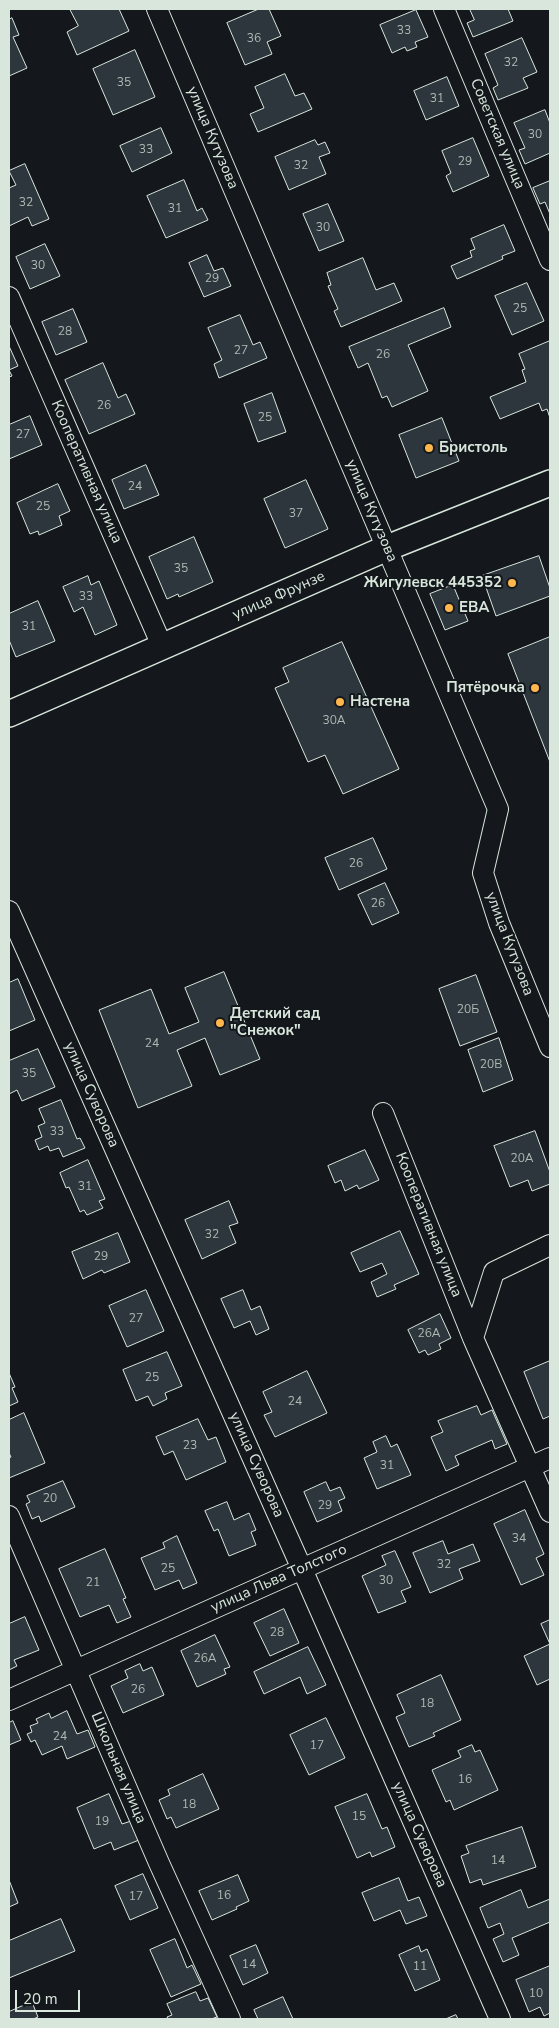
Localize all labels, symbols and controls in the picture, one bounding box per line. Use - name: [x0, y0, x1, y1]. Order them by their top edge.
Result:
- house number: 33: [397, 24, 411, 38]
- house number: 36: [247, 32, 261, 46]
- house number: 32: [504, 56, 518, 70]
- house number: 35: [117, 76, 131, 90]
- street label: Советская улица: [466, 76, 528, 192]
- street label: улица Кутузова: [182, 84, 242, 192]
- house number: 31: [430, 92, 444, 106]
- house number: 30: [528, 128, 542, 142]
- house number: 33: [139, 143, 153, 157]
- house number: 29: [458, 155, 472, 169]
- house number: 32: [294, 159, 308, 173]
- house number: 32: [19, 196, 33, 210]
- house number: 31: [168, 202, 182, 216]
- house number: 30: [316, 221, 330, 235]
- house number: 30: [31, 259, 45, 273]
- house number: 29: [205, 272, 219, 286]
- house number: 25: [513, 302, 527, 316]
- house number: 28: [58, 325, 72, 339]
- house number: 27: [234, 344, 248, 358]
- house number: 26: [376, 348, 390, 362]
- street label: Кооперативная улица: [46, 398, 126, 546]
- house number: 26: [97, 399, 111, 413]
- house number: 25: [258, 411, 272, 425]
- house number: 27: [16, 428, 30, 442]
- place label: Бристоль: [439, 439, 508, 457]
- marker: Бристоль: [423, 442, 435, 454]
- street label: улица Кутузова: [341, 457, 401, 565]
- house number: 24: [128, 480, 142, 494]
- house number: 25: [36, 500, 50, 514]
- house number: 37: [289, 507, 303, 521]
- house number: 35: [174, 562, 188, 576]
- street label: улица Фрунзе: [230, 568, 328, 624]
- place label: Жигулевск 445352: [364, 574, 502, 592]
- marker: Жигулевск 445352: [506, 577, 518, 589]
- house number: 33: [79, 590, 93, 604]
- place label: ЕВА: [459, 599, 489, 617]
- marker: ЕВА: [443, 602, 455, 614]
- house number: 31: [22, 620, 36, 634]
- place label: Пятёрочка: [446, 679, 525, 697]
- marker: Пятёрочка: [529, 682, 541, 694]
- place label: Настена: [350, 693, 410, 711]
- marker: Настена: [334, 696, 346, 708]
- house number: 30А: [322, 714, 346, 728]
- house number: 26: [349, 857, 363, 871]
- street label: улица Кутузова: [481, 890, 537, 998]
- house number: 26: [371, 897, 385, 911]
- house number: 20Б: [457, 1003, 479, 1017]
- place label: Детский сад "Снежок": [230, 1005, 320, 1040]
- marker: Детский сад "Снежок": [214, 1017, 226, 1029]
- house number: 24: [145, 1037, 159, 1051]
- street label: улица Суворова: [60, 1039, 122, 1151]
- house number: 20В: [480, 1058, 502, 1072]
- house number: 35: [22, 1067, 36, 1081]
- house number: 33: [50, 1125, 64, 1139]
- street label: Кооперативная улица: [391, 1150, 465, 1300]
- house number: 20А: [510, 1152, 534, 1166]
- house number: 31: [78, 1180, 92, 1194]
- house number: 32: [205, 1228, 219, 1242]
- house number: 29: [94, 1250, 108, 1264]
- house number: 27: [129, 1312, 143, 1326]
- house number: 26А: [417, 1327, 441, 1341]
- house number: 25: [145, 1371, 159, 1385]
- house number: 24: [288, 1395, 302, 1409]
- street label: улица Суворова: [225, 1409, 287, 1521]
- house number: 23: [183, 1439, 197, 1453]
- house number: 31: [380, 1459, 394, 1473]
- house number: 20: [43, 1492, 57, 1506]
- house number: 29: [318, 1499, 332, 1513]
- house number: 34: [512, 1532, 526, 1546]
- street label: улица Льва Толстого: [208, 1541, 350, 1617]
- house number: 32: [437, 1558, 451, 1572]
- house number: 25: [161, 1562, 175, 1576]
- house number: 30: [379, 1574, 393, 1588]
- house number: 21: [86, 1576, 100, 1590]
- house number: 28: [270, 1626, 284, 1640]
- house number: 26А: [193, 1652, 217, 1666]
- house number: 26: [131, 1683, 145, 1697]
- house number: 18: [420, 1697, 434, 1711]
- street label: Школьная улица: [86, 1710, 150, 1826]
- house number: 24: [53, 1730, 67, 1744]
- house number: 17: [310, 1739, 324, 1753]
- house number: 16: [458, 1773, 472, 1787]
- street label: улица Суворова: [388, 1779, 450, 1891]
- house number: 18: [182, 1798, 196, 1812]
- house number: 15: [352, 1810, 366, 1824]
- house number: 19: [95, 1815, 109, 1829]
- house number: 14: [491, 1854, 505, 1868]
- house number: 16: [217, 1889, 231, 1903]
- house number: 17: [129, 1890, 143, 1904]
- house number: 14: [242, 1958, 256, 1972]
- house number: 11: [413, 1960, 427, 1974]
- scale bar: [18, 1980, 82, 2012]
- house number: 10: [529, 1987, 543, 2001]
- text: 20 m: [23, 1989, 58, 2009]

